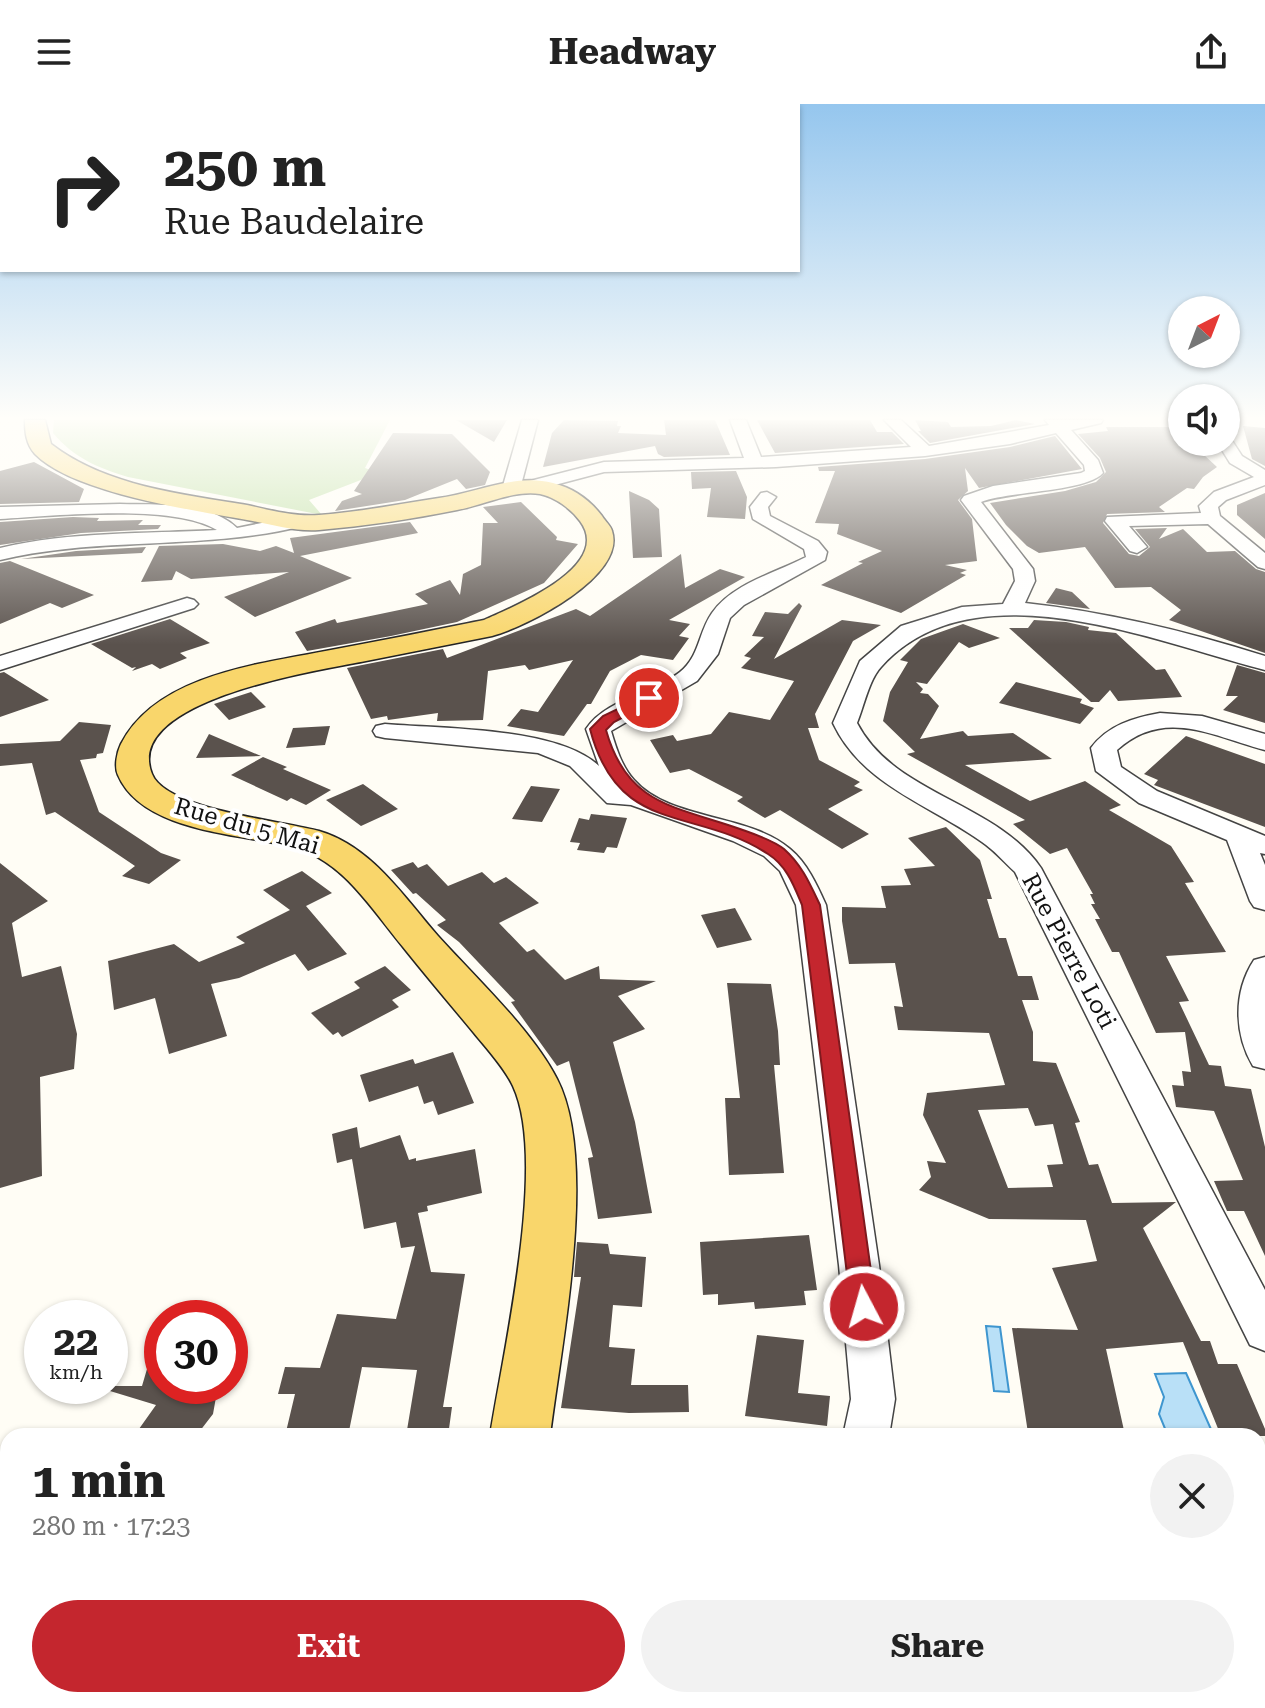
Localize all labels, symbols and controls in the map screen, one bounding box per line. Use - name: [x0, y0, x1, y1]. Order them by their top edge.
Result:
- icon: menu: [32, 30, 76, 74]
- icon: share: [1189, 30, 1233, 74]
- text: Headway: [549, 31, 716, 73]
- text: 250 m: [164, 134, 326, 200]
- icon: right: [32, 136, 136, 240]
- text: Rue Baudelaire: [164, 201, 424, 243]
- north arrow: [1168, 296, 1240, 368]
- map controls: [1168, 296, 1240, 456]
- button: sound: [1168, 384, 1240, 456]
- pin: [615, 664, 683, 732]
- icon: arrive: [627, 676, 671, 720]
- street label: Rue du 5 Mai: [171, 792, 323, 860]
- street label: Rue Pierre Loti: [1016, 869, 1122, 1034]
- position arrow: [822, 1265, 906, 1349]
- speed limit sign: 30: [144, 1300, 248, 1404]
- text: 22: [54, 1318, 98, 1365]
- text: km/h: [49, 1360, 103, 1384]
- text: 1 min: [32, 1453, 165, 1509]
- button: close: [1150, 1454, 1234, 1538]
- text: 280 m · 17:23: [32, 1511, 191, 1541]
- button: Exit: [32, 1600, 625, 1692]
- button: Share: [641, 1600, 1234, 1692]

